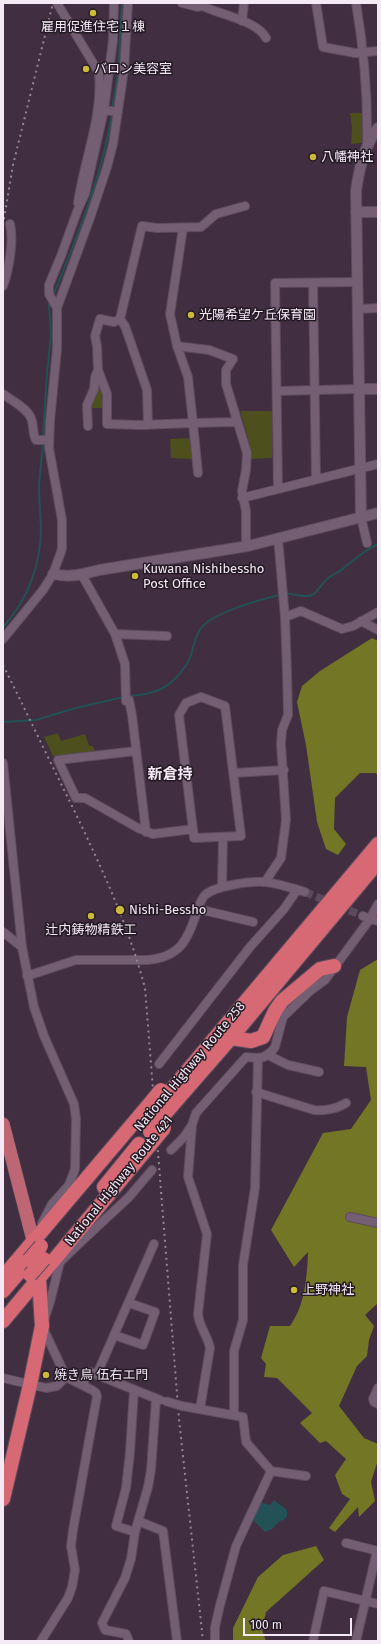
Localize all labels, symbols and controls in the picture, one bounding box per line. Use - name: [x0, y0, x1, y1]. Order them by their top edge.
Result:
- marker: 雇用促進住宅１棟: [88, 8, 98, 18]
- place label: 雇用促進住宅１棟: [41, 19, 145, 35]
- place label: バロン美容室: [94, 61, 172, 77]
- marker: バロン美容室: [81, 64, 91, 74]
- place label: 八幡神社: [321, 149, 373, 165]
- marker: 八幡神社: [308, 152, 318, 162]
- place label: 光陽希望ケ丘保育園: [199, 307, 316, 323]
- marker: 光陽希望ケ丘保育園: [186, 310, 196, 320]
- place label: Kuwana Nishibessho Post Office: [143, 561, 264, 592]
- marker: Kuwana Nishibessho Post Office: [130, 571, 140, 581]
- district label: 新倉持: [148, 766, 192, 784]
- place label: Nishi-Bessho: [129, 902, 206, 918]
- marker: Nishi-Bessho: [114, 904, 126, 916]
- marker: 辻内鋳物精鉄工: [86, 911, 96, 921]
- place label: 辻内鋳物精鉄工: [46, 922, 136, 938]
- street label: National Highway Route 258: [131, 999, 249, 1135]
- street label: National Highway Route 421: [62, 1113, 176, 1249]
- place label: 上野神社: [302, 1282, 354, 1298]
- marker: 上野神社: [289, 1285, 299, 1295]
- place label: 焼き鳥 伍右エ門: [54, 1367, 148, 1383]
- marker: 焼き鳥 伍右エ門: [41, 1370, 51, 1380]
- scale bar: [245, 1610, 354, 1636]
- text: 100 m: [250, 1618, 282, 1632]

